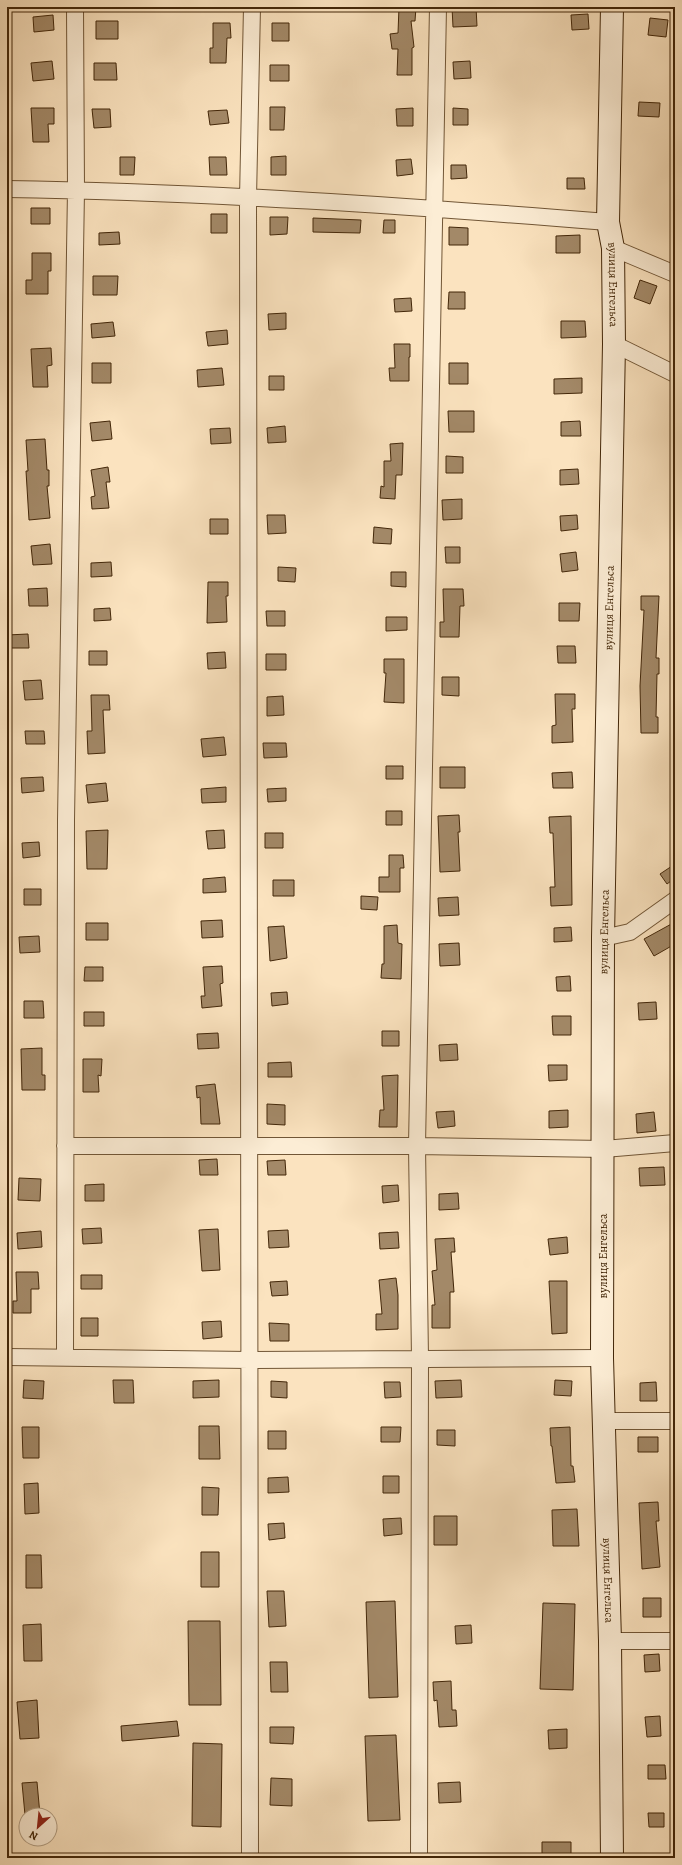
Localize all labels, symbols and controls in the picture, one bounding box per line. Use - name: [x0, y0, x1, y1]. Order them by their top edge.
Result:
- street label: вулиця Енгельса: [604, 241, 622, 328]
- street label: вулиця Енгельса: [600, 565, 618, 651]
- street label: вулиця Енгельса: [595, 889, 613, 975]
- street label: вулиця Енгельса: [595, 1213, 611, 1299]
- street label: вулиця Енгельса: [599, 1538, 617, 1623]
- north arrow: [18, 1807, 58, 1847]
- text: N: [27, 1827, 41, 1844]

